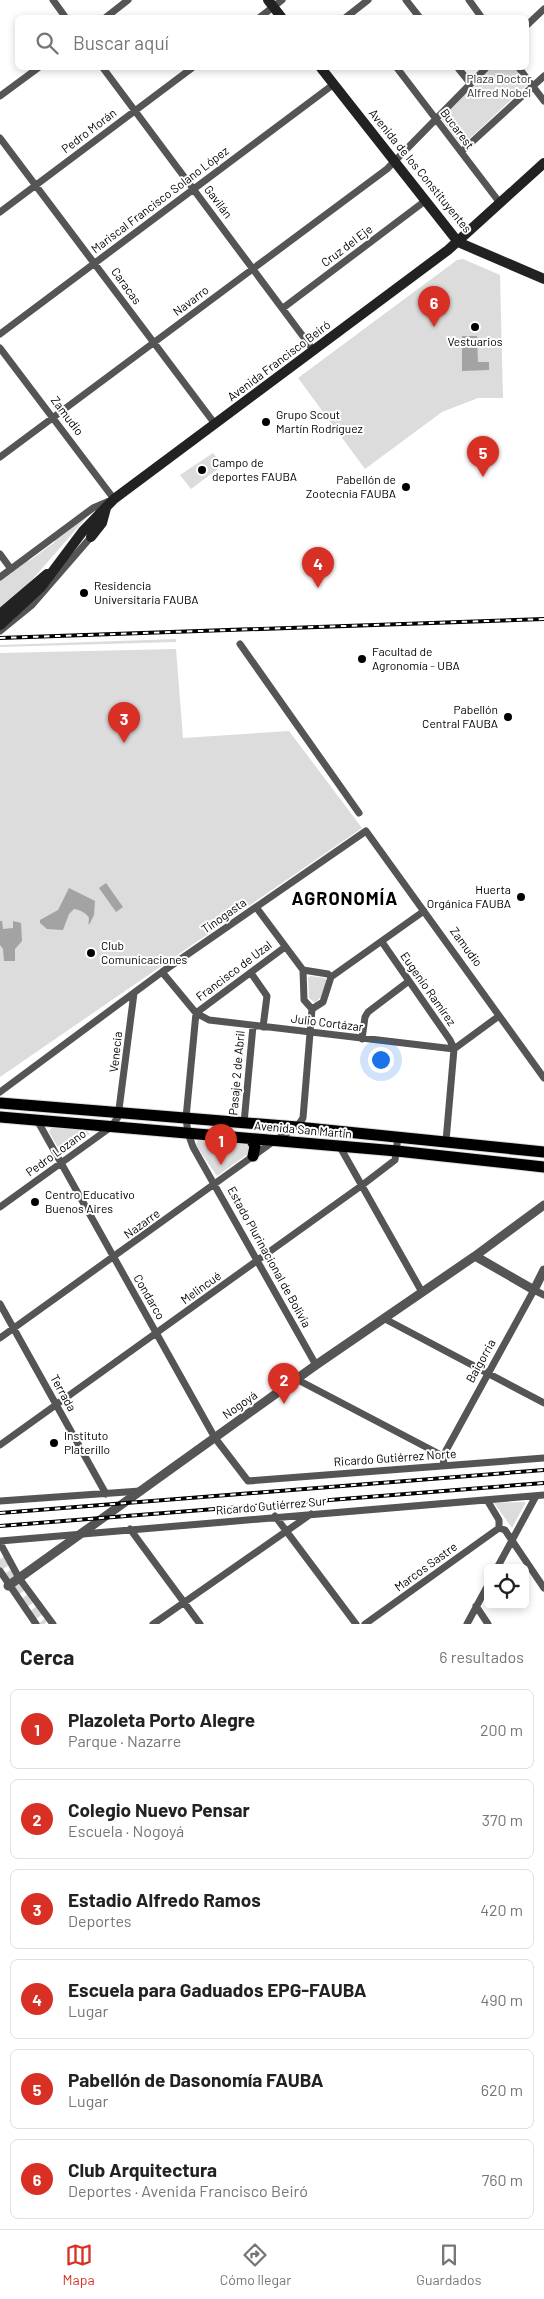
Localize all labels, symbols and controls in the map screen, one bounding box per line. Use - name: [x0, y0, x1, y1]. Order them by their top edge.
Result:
- search box: [15, 15, 529, 70]
- icon: search: [33, 29, 61, 57]
- text: Buscar aquí: [73, 31, 169, 54]
- park label: Plaza Doctor Alfred Nobel: [466, 71, 532, 99]
- street label: Pedro Morán: [58, 105, 119, 155]
- street label: Bucarest: [438, 105, 477, 151]
- street label: Avenida de los Constituyentes: [367, 106, 475, 235]
- street label: Mariscal Francisco Solano López: [88, 143, 231, 255]
- street label: Gavilán: [202, 182, 236, 221]
- street label: Cruz del Eje: [318, 221, 375, 269]
- street label: Caracas: [109, 264, 145, 307]
- street label: Navarro: [170, 282, 211, 318]
- pin: 6: [418, 286, 450, 327]
- street label: Avenida Francisco Beiró: [224, 317, 332, 403]
- marker: Vestuarios: [469, 321, 481, 333]
- place label: Vestuarios: [447, 334, 503, 348]
- street label: Zamudio: [49, 393, 87, 438]
- place label: Grupo Scout Martín Rodríguez: [276, 407, 363, 435]
- marker: Grupo Scout Martín Rodríguez: [260, 416, 272, 428]
- pin: 5: [467, 436, 499, 477]
- place label: Campo de deportes FAUBA: [212, 455, 297, 483]
- marker: Campo de deportes FAUBA: [196, 464, 208, 476]
- place label: Pabellón de Zootecnia FAUBA: [306, 472, 396, 500]
- marker: Pabellón de Zootecnia FAUBA: [400, 481, 412, 493]
- pin: 4: [302, 547, 334, 588]
- place label: Residencia Universitaria FAUBA: [94, 578, 199, 606]
- marker: Residencia Universitaria FAUBA: [78, 587, 90, 599]
- place label: Facultad de Agronomía - UBA: [372, 644, 460, 672]
- marker: Facultad de Agronomía - UBA: [356, 653, 368, 665]
- pin: 3: [108, 702, 140, 743]
- place label: Pabellón Central FAUBA: [422, 702, 498, 730]
- marker: Pabellón Central FAUBA: [502, 711, 514, 723]
- place label: Huerta Orgánica FAUBA: [427, 882, 511, 910]
- district label: AGRONOMÍA: [292, 887, 398, 909]
- marker: Huerta Orgánica FAUBA: [515, 891, 527, 903]
- street label: Tinogasta: [198, 895, 249, 936]
- street label: Zamudio: [448, 924, 486, 969]
- street label: Francisco de Uzal: [193, 937, 274, 1003]
- place label: Club Comunicaciones: [101, 938, 188, 966]
- marker: Club Comunicaciones: [85, 947, 97, 959]
- street label: Eugenio Ramírez: [398, 949, 459, 1028]
- street label: Julio Cortázar: [290, 1011, 365, 1033]
- street label: Pasaje 2 de Abril: [225, 1030, 247, 1116]
- street label: Venecia: [106, 1031, 124, 1073]
- your location: [368, 1047, 394, 1073]
- street label: Avenida San Martín: [254, 1118, 353, 1140]
- pin: 1: [205, 1124, 237, 1165]
- street label: Pedro Lozano: [23, 1126, 88, 1179]
- street label: Estado Plurinacional de Bolivia: [225, 1184, 315, 1329]
- place label: Centro Educativo Buenos Aires: [45, 1187, 135, 1215]
- marker: Centro Educativo Buenos Aires: [29, 1196, 41, 1208]
- street label: Nazarre: [121, 1206, 162, 1241]
- street label: Melincué: [178, 1268, 223, 1306]
- street label: Condarco: [131, 1271, 168, 1322]
- street label: Baigorria: [462, 1336, 498, 1385]
- pin: 2: [268, 1363, 300, 1404]
- street label: Terrada: [48, 1372, 80, 1413]
- street label: Nogoyá: [219, 1387, 259, 1421]
- place label: Instituto Platerillo: [64, 1428, 110, 1456]
- marker: Instituto Platerillo: [48, 1437, 60, 1449]
- street label: Ricardo Gutiérrez Norte: [333, 1446, 457, 1468]
- street label: Ricardo Gutiérrez Sur: [215, 1493, 327, 1517]
- street label: Marcos Sastre: [391, 1539, 459, 1594]
- map controls: [484, 1564, 529, 1609]
- button: locate: [484, 1564, 529, 1609]
- text: Cerca: [20, 1644, 74, 1669]
- text: 6 resultados: [439, 1647, 524, 1666]
- text: Plazoleta Porto Alegre: [68, 1708, 255, 1731]
- text: 1: [34, 1720, 40, 1739]
- text: 200 m: [480, 1720, 523, 1739]
- text: Parque · Nazarre: [68, 1731, 181, 1750]
- text: Colegio Nuevo Pensar: [68, 1798, 250, 1821]
- text: 2: [33, 1810, 41, 1829]
- text: 370 m: [482, 1810, 523, 1829]
- text: Escuela · Nogoyá: [68, 1821, 184, 1840]
- text: Estadio Alfredo Ramos: [68, 1888, 261, 1911]
- text: 3: [33, 1900, 41, 1919]
- text: 420 m: [480, 1900, 523, 1919]
- text: Deportes: [68, 1911, 132, 1930]
- text: Escuela para Gaduados EPG-FAUBA: [68, 1978, 367, 2001]
- text: 4: [32, 1990, 42, 2009]
- text: 490 m: [480, 1990, 523, 2009]
- text: Lugar: [68, 2001, 108, 2020]
- text: Pabellón de Dasonomía FAUBA: [68, 2068, 324, 2091]
- text: 5: [33, 2080, 41, 2099]
- text: 620 m: [481, 2080, 523, 2099]
- text: Lugar: [68, 2091, 108, 2110]
- text: Club Arquitectura: [68, 2158, 217, 2181]
- text: 6: [33, 2170, 41, 2189]
- text: 760 m: [482, 2170, 523, 2189]
- text: Deportes · Avenida Francisco Beiró: [68, 2181, 308, 2200]
- tab: Mapa: [63, 2241, 95, 2288]
- tab: Cómo llegar: [220, 2241, 291, 2288]
- tab: Guardados: [416, 2241, 481, 2288]

